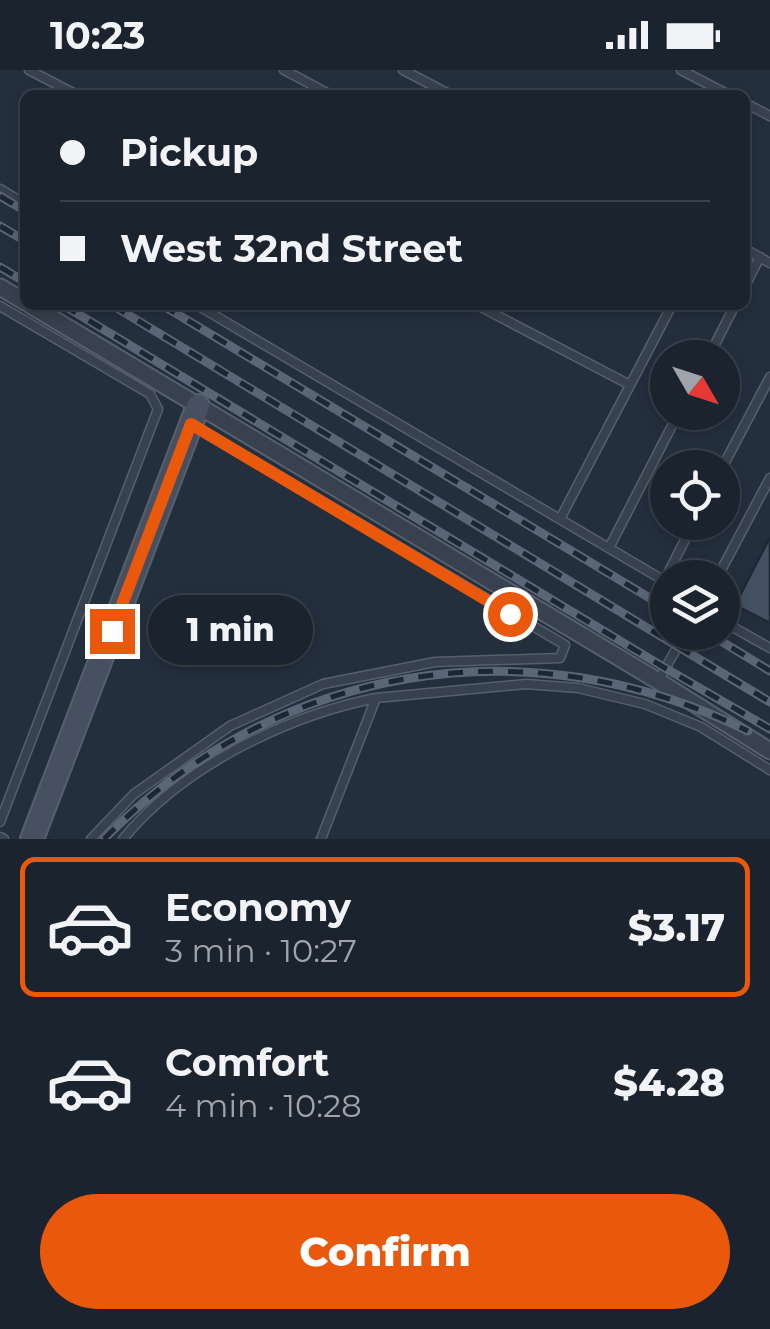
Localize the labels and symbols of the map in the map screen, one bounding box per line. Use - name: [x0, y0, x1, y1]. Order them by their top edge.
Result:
- north arrow: [650, 340, 740, 430]
- route start: [488, 592, 533, 637]
- callout: 1 min: [147, 596, 312, 666]
- route end: [90, 609, 135, 654]

